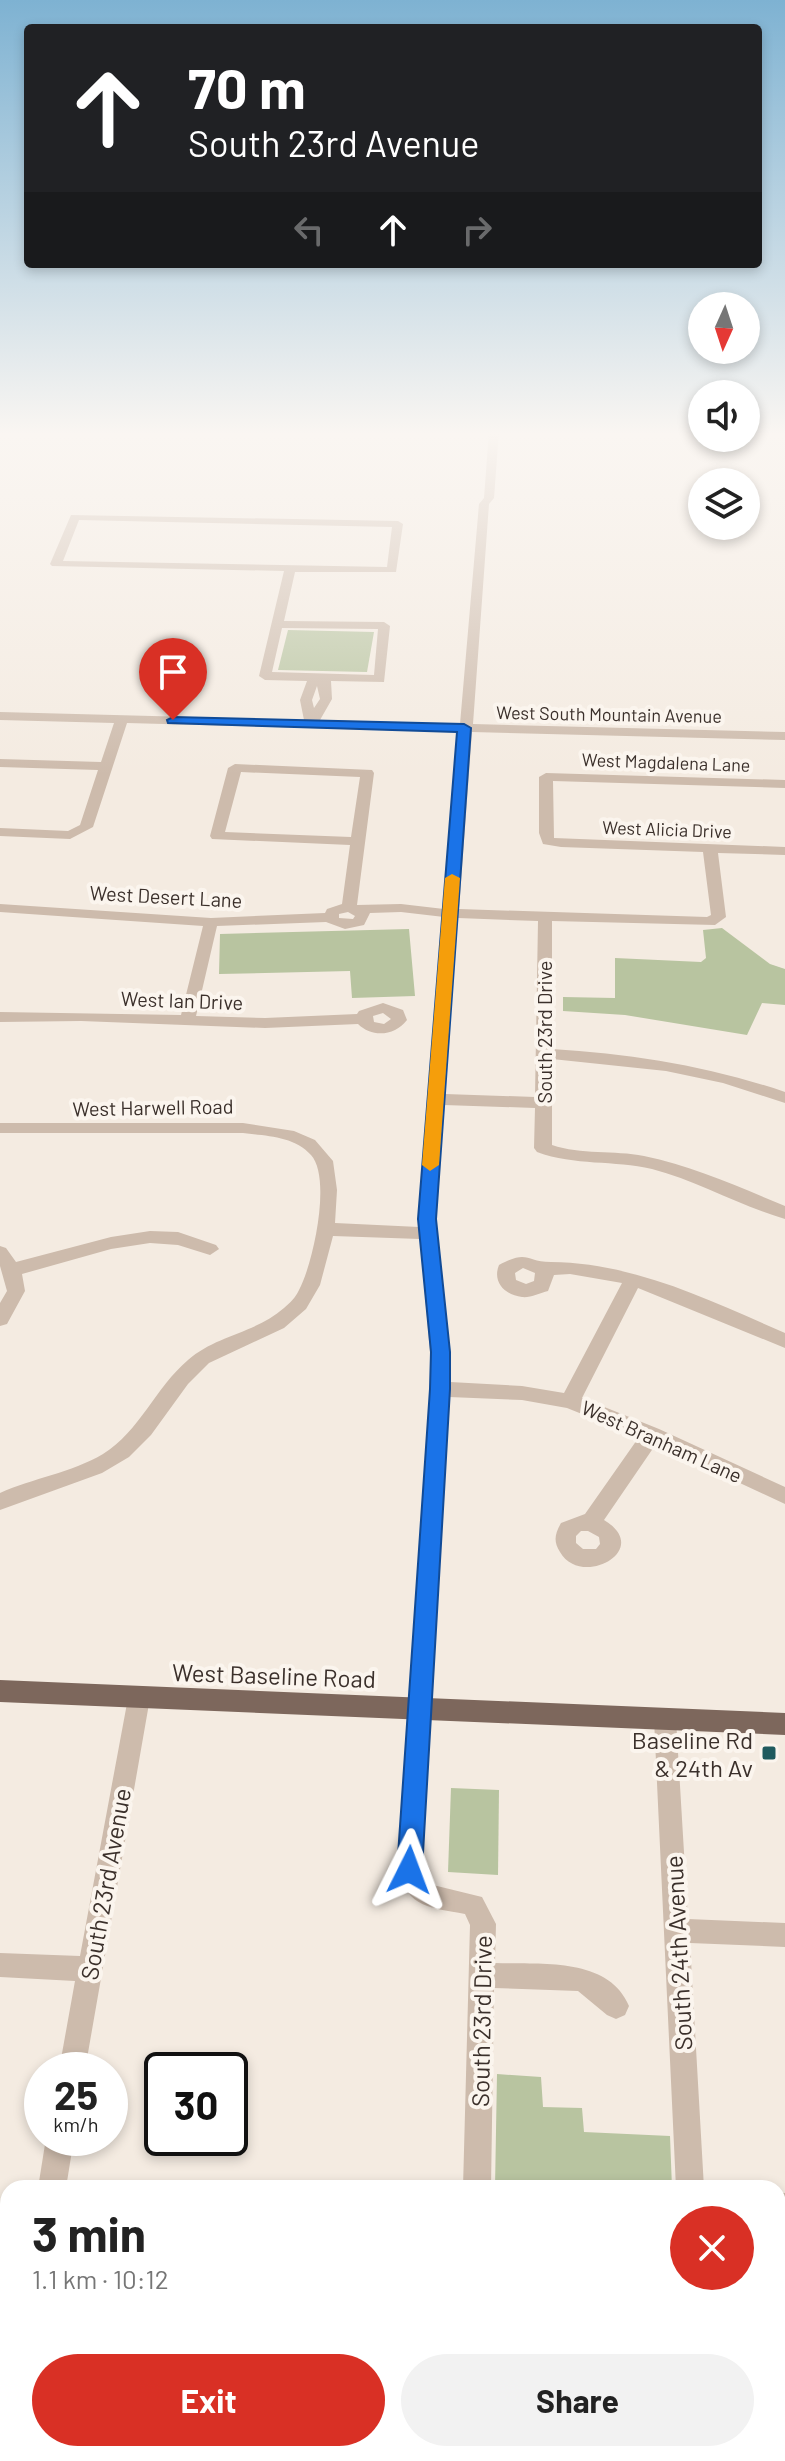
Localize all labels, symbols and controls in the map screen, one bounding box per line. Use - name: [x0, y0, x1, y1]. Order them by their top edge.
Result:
- text: 70 m: [188, 53, 306, 120]
- icon: ahead: [56, 56, 160, 160]
- text: South 23rd Avenue: [188, 121, 479, 164]
- icon: left: [287, 208, 331, 252]
- icon: ahead: [371, 208, 415, 252]
- icon: right: [455, 208, 499, 252]
- north arrow: [688, 292, 760, 364]
- map controls: [688, 292, 760, 540]
- button: sound: [688, 380, 760, 452]
- button: layers: [688, 468, 760, 540]
- pin: [139, 638, 207, 720]
- icon: arrive: [151, 650, 195, 694]
- street label: West South Mountain Avenue: [496, 701, 722, 727]
- street label: West Magdalena Lane: [581, 748, 751, 776]
- street label: West Alicia Drive: [602, 816, 732, 842]
- street label: West Desert Lane: [89, 880, 243, 912]
- street label: South 23rd Drive: [532, 961, 556, 1103]
- street label: West Ian Drive: [120, 986, 244, 1014]
- street label: West Harwell Road: [72, 1094, 234, 1120]
- street label: West Branham Lane: [578, 1395, 746, 1487]
- street label: West Baseline Road: [172, 1657, 376, 1693]
- place label: Baseline Rd & 24th Av: [632, 1725, 753, 1782]
- marker: Baseline Rd & 24th Av: [760, 1744, 778, 1762]
- street label: South 23rd Avenue: [74, 1786, 136, 1982]
- position arrow: [367, 1828, 451, 1912]
- street label: South 24th Avenue: [658, 1855, 698, 2051]
- street label: South 23rd Drive: [465, 1935, 497, 2107]
- speed limit sign: 30: [144, 2052, 248, 2156]
- text: 25: [54, 2070, 98, 2118]
- text: km/h: [53, 2112, 99, 2136]
- text: 3 min: [32, 2204, 146, 2262]
- button: close: [670, 2206, 754, 2290]
- text: 1.1 km · 10:12: [32, 2263, 169, 2294]
- button: Exit: [32, 2354, 385, 2446]
- button: Share: [401, 2354, 754, 2446]

